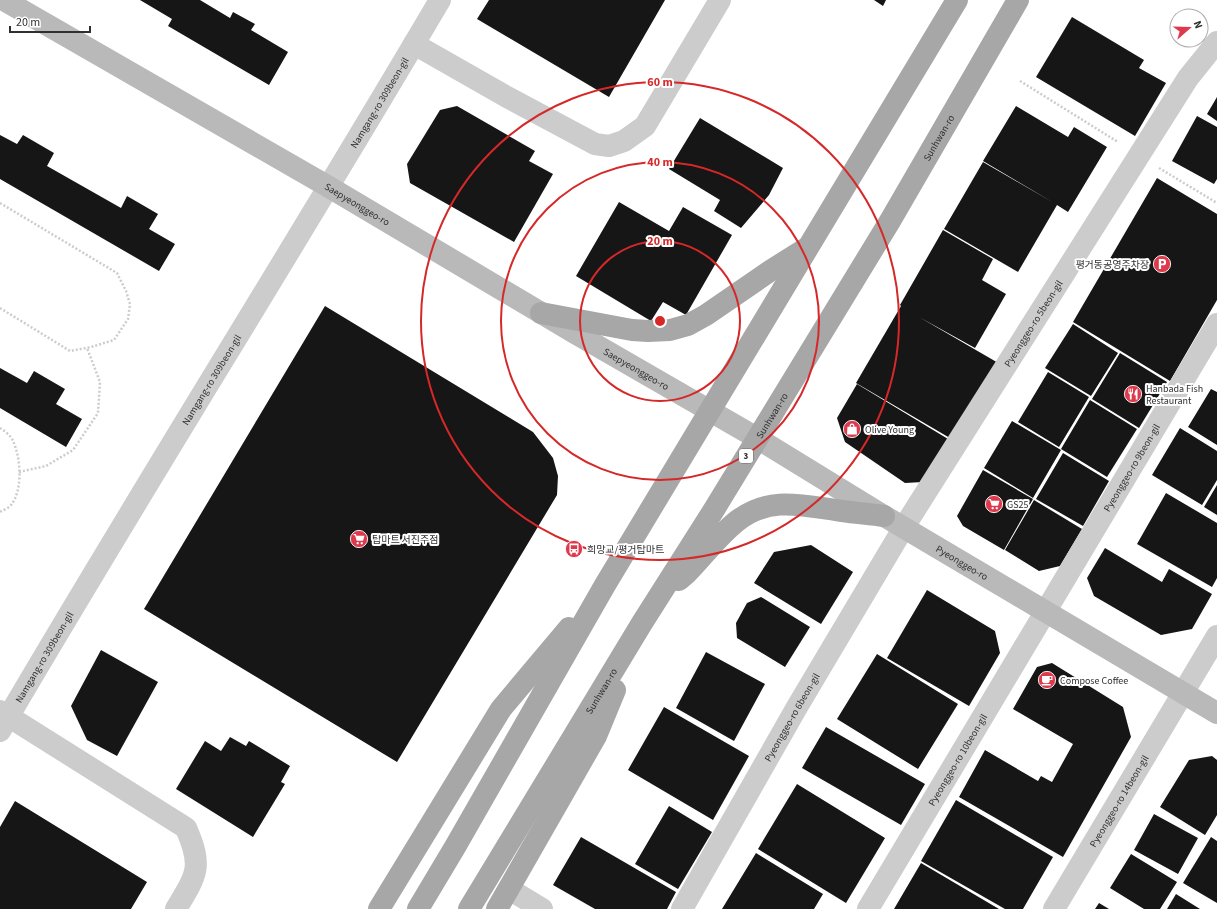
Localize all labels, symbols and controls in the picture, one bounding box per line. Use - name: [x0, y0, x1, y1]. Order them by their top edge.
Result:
- scale bar: [10, 8, 90, 34]
- north arrow: [1169, 8, 1209, 48]
- text: 20 m: [16, 14, 40, 31]
- text: N: [1190, 19, 1206, 31]
- street label: Namgang-ro 309beon-gil: [347, 55, 413, 151]
- text: 60 m: [647, 74, 673, 91]
- street label: Sunhwan-ro: [920, 112, 958, 164]
- text: 40 m: [647, 154, 673, 171]
- street label: Saepyeonggeo-ro: [322, 180, 392, 230]
- text: 20 m: [647, 233, 673, 250]
- parking icon: 평거동공영주차장: [1152, 254, 1172, 274]
- place label: 평거동공영주차장: [1075, 258, 1149, 272]
- street label: Pyeonggeo-ro 5beon-gil: [1001, 277, 1067, 370]
- centre of rings: [653, 314, 667, 328]
- street label: Namgang-ro 309beon-gil: [179, 332, 245, 428]
- street label: Saepyeonggeo-ro: [601, 345, 671, 394]
- place label: Hanbada Fish Restaurant: [1146, 382, 1203, 408]
- restaurant icon: Hanbada Fish Restaurant: [1123, 384, 1143, 404]
- street label: Sunhwan-ro: [753, 390, 792, 441]
- shop icon: Olive Young: [842, 419, 862, 439]
- street label: Pyeonggeo-ro 9beon-gil: [1101, 421, 1164, 515]
- place label: Olive Young: [865, 423, 914, 437]
- road number: 3: [739, 449, 753, 463]
- supermarket icon: GS25: [984, 494, 1004, 514]
- place label: GS25: [1007, 498, 1028, 512]
- supermarket icon: 탑마트 서진주점: [349, 529, 369, 549]
- place label: 탑마트 서진주점: [372, 533, 438, 547]
- bus stop icon: 희망교/평거탑마트: [564, 539, 584, 559]
- street label: Pyeonggeo-ro: [933, 542, 990, 584]
- place label: 희망교/평거탑마트: [587, 543, 664, 557]
- street label: Namgang-ro 309beon-gil: [12, 609, 77, 706]
- street label: Sunhwan-ro: [583, 666, 621, 717]
- street label: Pyeonggeo-ro 6beon-gil: [761, 670, 824, 764]
- cafe icon: Compose Coffee: [1037, 670, 1057, 690]
- place label: Compose Coffee: [1060, 674, 1128, 688]
- street label: Pyeonggeo-ro 10beon-gil: [925, 711, 991, 809]
- street label: Pyeonggeo-ro 14beon-gil: [1087, 752, 1153, 850]

